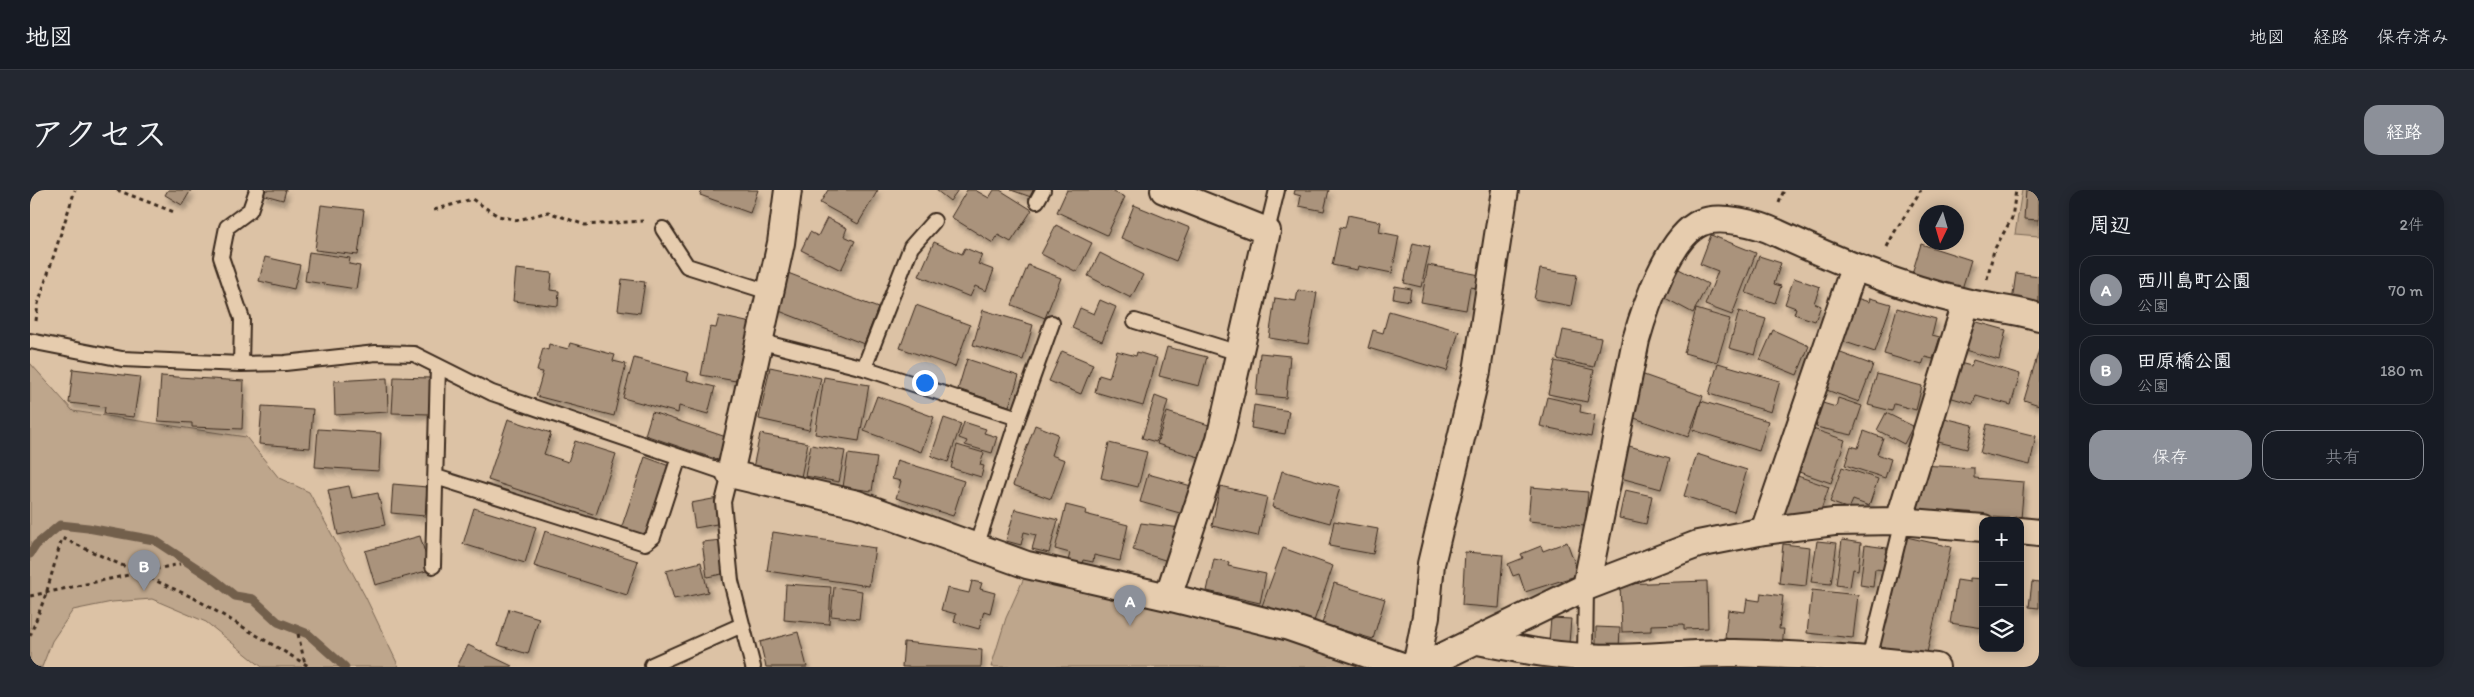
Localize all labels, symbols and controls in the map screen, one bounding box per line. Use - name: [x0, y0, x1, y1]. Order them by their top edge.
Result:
- text: 地図: [25, 22, 73, 51]
- text: 地図: [2249, 26, 2285, 48]
- text: 経路: [2313, 26, 2349, 48]
- text: 保存済み: [2377, 26, 2449, 48]
- button: 経路: [2364, 105, 2444, 155]
- text: アクセス: [30, 113, 168, 155]
- north arrow: [1919, 205, 1964, 250]
- text: 周辺: [2089, 212, 2131, 237]
- text: 2件: [2400, 215, 2424, 234]
- text: 西川島町公園: [2137, 269, 2251, 292]
- text: A: [2101, 281, 2111, 300]
- text: 70 m: [2388, 281, 2423, 300]
- text: 公園: [2137, 296, 2169, 315]
- text: 田原橋公園: [2137, 349, 2232, 372]
- text: B: [2101, 361, 2111, 380]
- text: 180 m: [2380, 361, 2423, 380]
- your location: [912, 370, 938, 396]
- text: 公園: [2137, 376, 2169, 395]
- button: 保存: [2089, 430, 2252, 480]
- button: 共有: [2262, 430, 2424, 480]
- map controls: [1979, 517, 2024, 652]
- button: +: [1979, 517, 2024, 562]
- pin: B: [128, 550, 160, 591]
- button: −: [1979, 562, 2024, 607]
- pin: A: [1114, 585, 1146, 626]
- button: layers: [1979, 607, 2024, 652]

